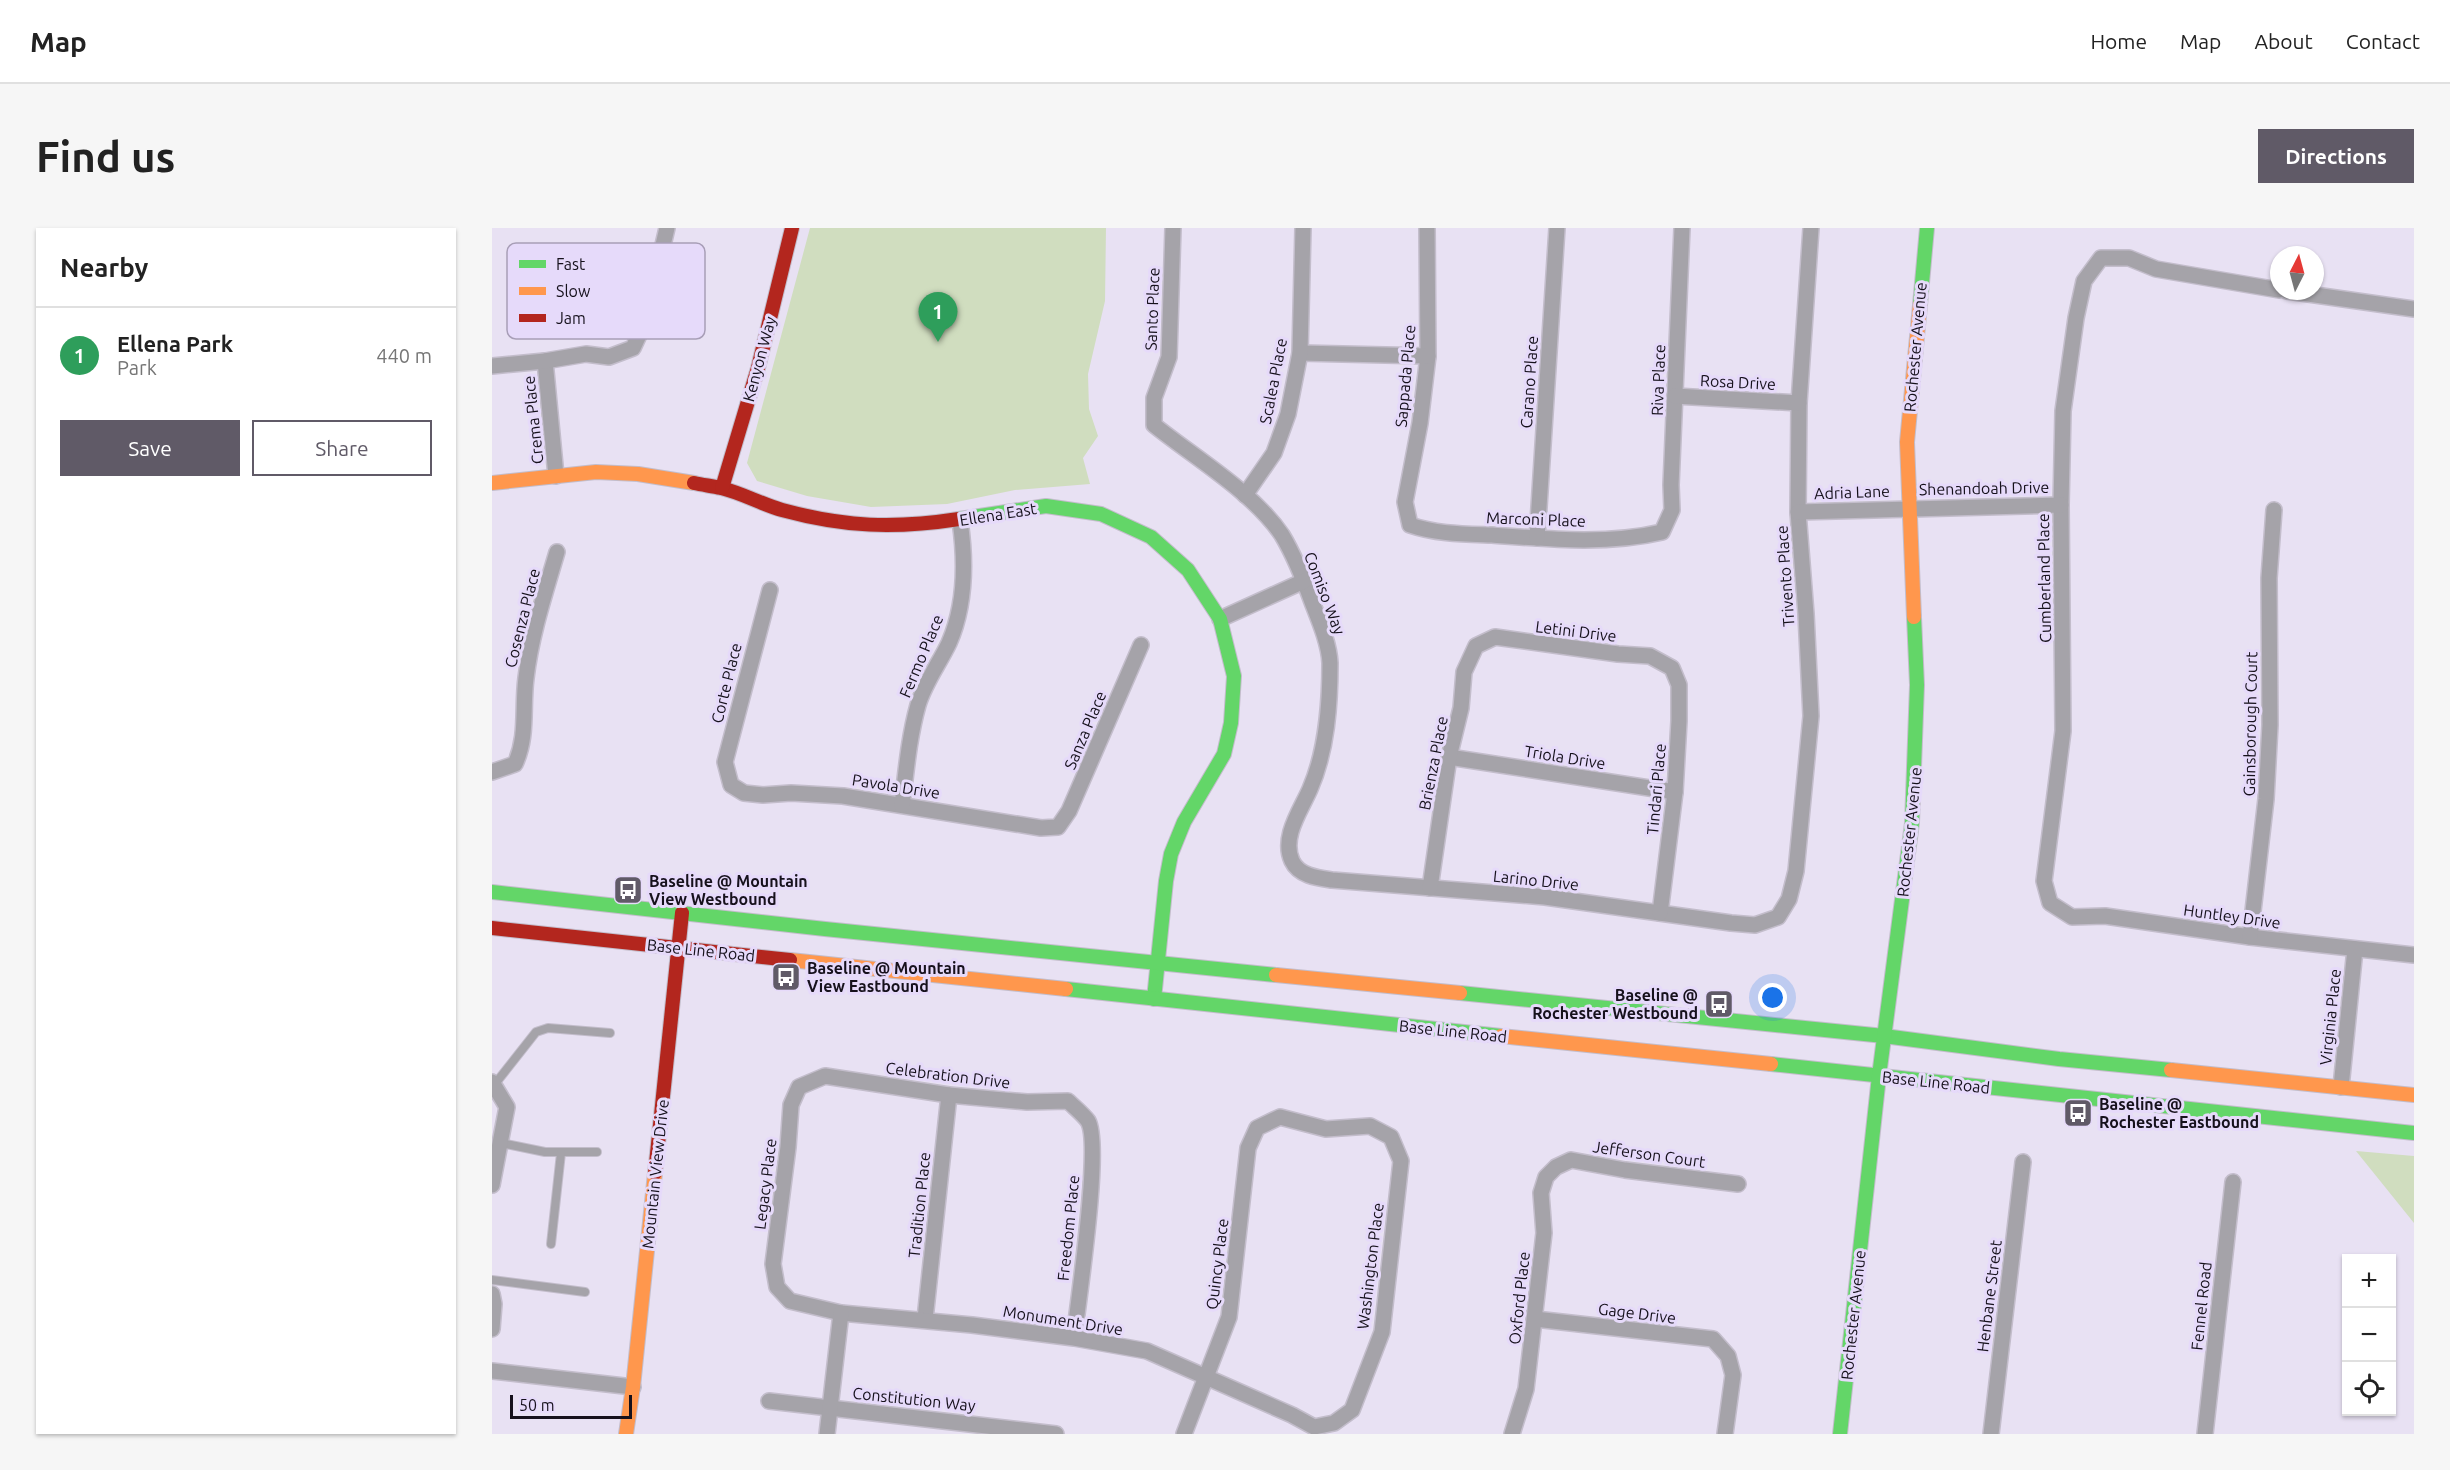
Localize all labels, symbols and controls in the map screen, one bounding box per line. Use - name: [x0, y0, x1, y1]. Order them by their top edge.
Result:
- text: Map: [30, 26, 87, 57]
- text: Home: [2090, 29, 2147, 53]
- text: Map: [2180, 29, 2221, 53]
- text: About: [2254, 29, 2313, 53]
- text: Contact: [2346, 29, 2420, 53]
- button: Directions: [2258, 129, 2414, 183]
- text: Find us: [36, 133, 175, 180]
- legend: [507, 243, 705, 339]
- north arrow: [2270, 246, 2324, 300]
- text: Nearby: [60, 253, 148, 282]
- text: Fast: [556, 255, 586, 273]
- street label: Santo Place: [1142, 267, 1162, 351]
- street label: Rochester Avenue: [1900, 281, 1930, 413]
- text: Slow: [556, 282, 591, 300]
- pin: 1: [918, 292, 958, 342]
- text: Jam: [556, 309, 586, 327]
- street label: Kenyon Way: [739, 314, 779, 404]
- street label: Sappada Place: [1392, 324, 1418, 428]
- text: Ellena Park: [117, 331, 233, 356]
- street label: Carano Place: [1517, 335, 1541, 429]
- street label: Scalea Place: [1256, 337, 1290, 425]
- text: 1: [74, 344, 85, 367]
- text: 440 m: [376, 344, 432, 367]
- street label: Riva Place: [1648, 344, 1668, 416]
- text: Park: [117, 356, 157, 379]
- street label: Rosa Drive: [1700, 371, 1776, 393]
- street label: Crema Place: [519, 375, 547, 465]
- button: Save: [60, 420, 240, 476]
- button: Share: [252, 420, 432, 476]
- street label: Shenandoah Drive: [1919, 478, 2049, 498]
- street label: Adria Lane: [1814, 482, 1890, 502]
- street label: Ellena East: [958, 499, 1038, 529]
- street label: Marconi Place: [1486, 508, 1586, 530]
- street label: Cumberland Place: [2034, 513, 2054, 643]
- street label: Trivento Place: [1772, 525, 1798, 627]
- street label: Comiso Way: [1301, 549, 1349, 637]
- street label: Cosenza Place: [501, 567, 543, 669]
- street label: Fermo Place: [895, 612, 947, 700]
- street label: Letini Drive: [1534, 617, 1618, 645]
- street label: Corte Place: [707, 641, 745, 725]
- street label: Gainsborough Court: [2240, 651, 2260, 797]
- street label: Sanza Place: [1060, 688, 1110, 772]
- street label: Brienza Place: [1415, 714, 1451, 812]
- street label: Triola Drive: [1523, 742, 1607, 772]
- street label: Tindari Place: [1643, 743, 1669, 835]
- street label: Rochester Avenue: [1893, 766, 1925, 898]
- street label: Pavola Drive: [851, 770, 941, 802]
- street label: Larino Drive: [1492, 867, 1580, 893]
- place label: Baseline @ Mountain View Westbound: [649, 872, 808, 908]
- bus stop icon: Baseline @ Mountain View Westbound: [612, 874, 644, 906]
- street label: Huntley Drive: [2182, 900, 2282, 932]
- street label: Base Line Road: [646, 935, 756, 965]
- place label: Baseline @ Mountain View Eastbound: [807, 959, 966, 995]
- bus stop icon: Baseline @ Mountain View Eastbound: [770, 961, 802, 993]
- street label: Virginia Place: [2316, 968, 2344, 1066]
- your location: [1758, 983, 1787, 1012]
- place label: Baseline @ Rochester Westbound: [1532, 986, 1698, 1022]
- bus stop icon: Baseline @ Rochester Westbound: [1703, 988, 1735, 1020]
- street label: Base Line Road: [1398, 1016, 1508, 1046]
- street label: Celebration Drive: [885, 1058, 1011, 1092]
- street label: Base Line Road: [1881, 1067, 1991, 1097]
- place label: Baseline @ Rochester Eastbound: [2099, 1095, 2259, 1131]
- bus stop icon: Baseline @ Rochester Eastbound: [2062, 1097, 2094, 1129]
- street label: Mountain View Drive: [638, 1098, 672, 1250]
- street label: Legacy Place: [750, 1137, 780, 1231]
- street label: Jefferson Court: [1592, 1137, 1707, 1171]
- street label: Tradition Place: [904, 1151, 934, 1259]
- street label: Freedom Place: [1053, 1174, 1083, 1282]
- street label: Washington Place: [1353, 1202, 1387, 1330]
- street label: Quincy Place: [1202, 1217, 1232, 1311]
- street label: Henbane Street: [1973, 1238, 2005, 1353]
- street label: Rochester Avenue: [1837, 1249, 1869, 1381]
- street label: Oxford Place: [1505, 1251, 1533, 1345]
- map controls: [2342, 1254, 2396, 1416]
- button: +: [2342, 1254, 2396, 1308]
- street label: Fennel Road: [2187, 1261, 2215, 1351]
- street label: Gage Drive: [1597, 1299, 1677, 1327]
- street label: Monument Drive: [1002, 1302, 1124, 1338]
- button: −: [2342, 1308, 2396, 1362]
- button: locate: [2342, 1362, 2396, 1416]
- street label: Constitution Way: [852, 1384, 977, 1414]
- scale bar: [510, 1392, 632, 1420]
- text: 50 m: [519, 1396, 555, 1414]

